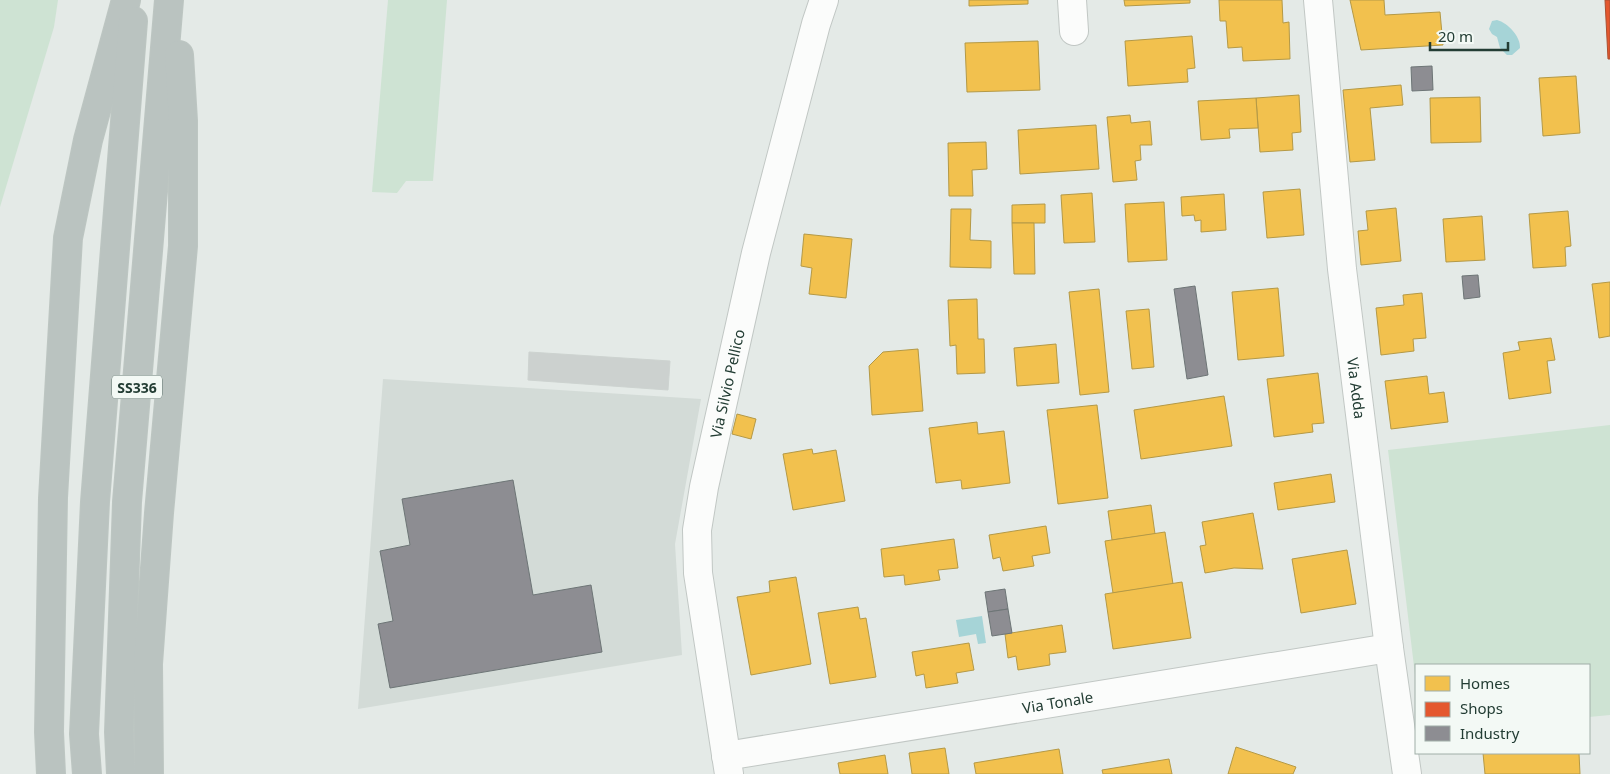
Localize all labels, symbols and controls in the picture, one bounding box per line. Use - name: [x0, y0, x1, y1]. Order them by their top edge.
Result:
- scale bar: [1430, 20, 1508, 52]
- text: 20 m: [1438, 26, 1473, 46]
- street label: Via Silvio Pellico: [705, 327, 749, 440]
- street label: Via Adda: [1343, 356, 1370, 420]
- road number: SS336: [112, 376, 162, 398]
- legend: [1415, 664, 1590, 754]
- text: Homes: [1460, 673, 1510, 693]
- street label: Via Tonale: [1021, 686, 1095, 718]
- text: Shops: [1460, 698, 1503, 718]
- text: Industry: [1460, 723, 1520, 743]

